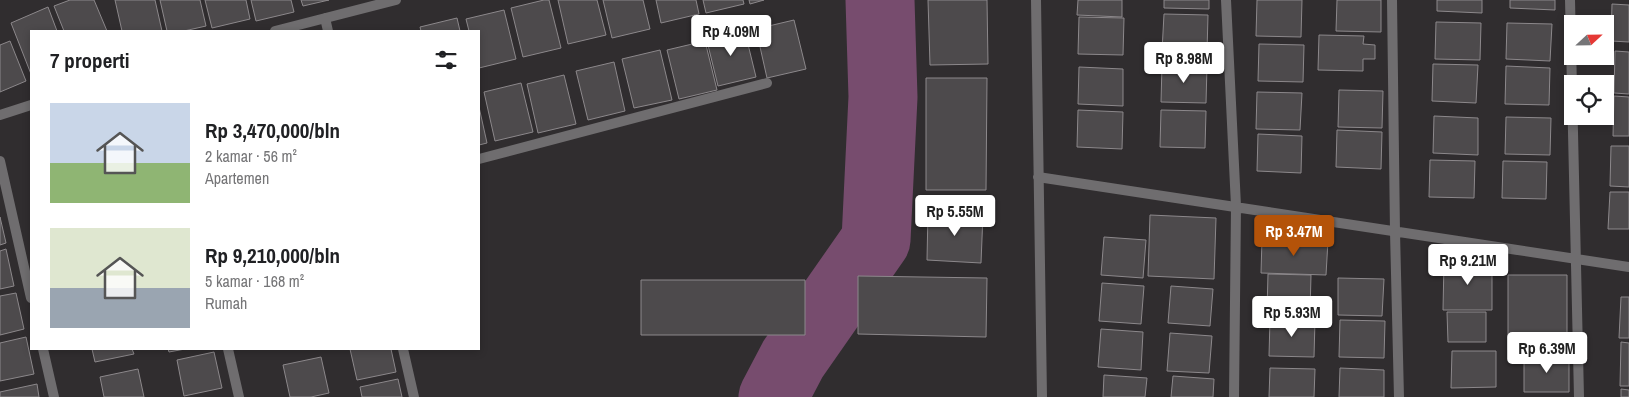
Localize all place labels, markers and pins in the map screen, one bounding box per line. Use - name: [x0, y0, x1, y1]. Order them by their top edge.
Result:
- pin: Rp 4.09M: [679, 15, 783, 57]
- pin: Rp 8.98M: [1132, 42, 1236, 84]
- pin: Rp 5.55M: [903, 194, 1007, 237]
- pin: Rp 3.47M: [1242, 214, 1346, 257]
- pin: Rp 9.21M: [1416, 244, 1520, 286]
- pin: Rp 5.93M: [1240, 296, 1344, 338]
- pin: Rp 6.39M: [1495, 332, 1599, 374]

